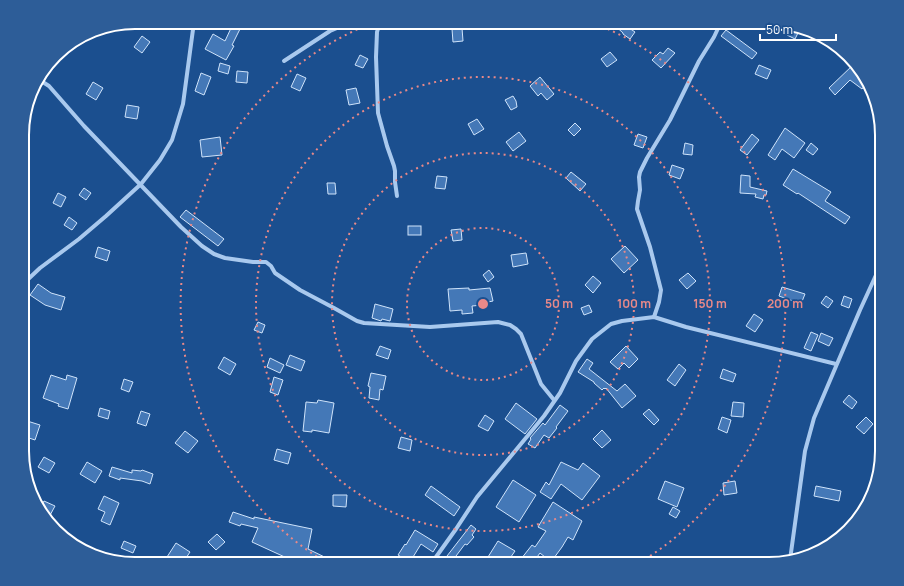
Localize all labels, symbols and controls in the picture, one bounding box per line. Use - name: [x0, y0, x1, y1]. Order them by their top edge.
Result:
- scale bar: [760, 16, 836, 42]
- text: 50 m: [766, 21, 793, 38]
- text: 50 m: [545, 295, 573, 312]
- text: 100 m: [617, 295, 651, 312]
- text: 150 m: [693, 295, 727, 312]
- text: 200 m: [767, 295, 803, 312]
- centre of rings: [476, 297, 490, 311]

